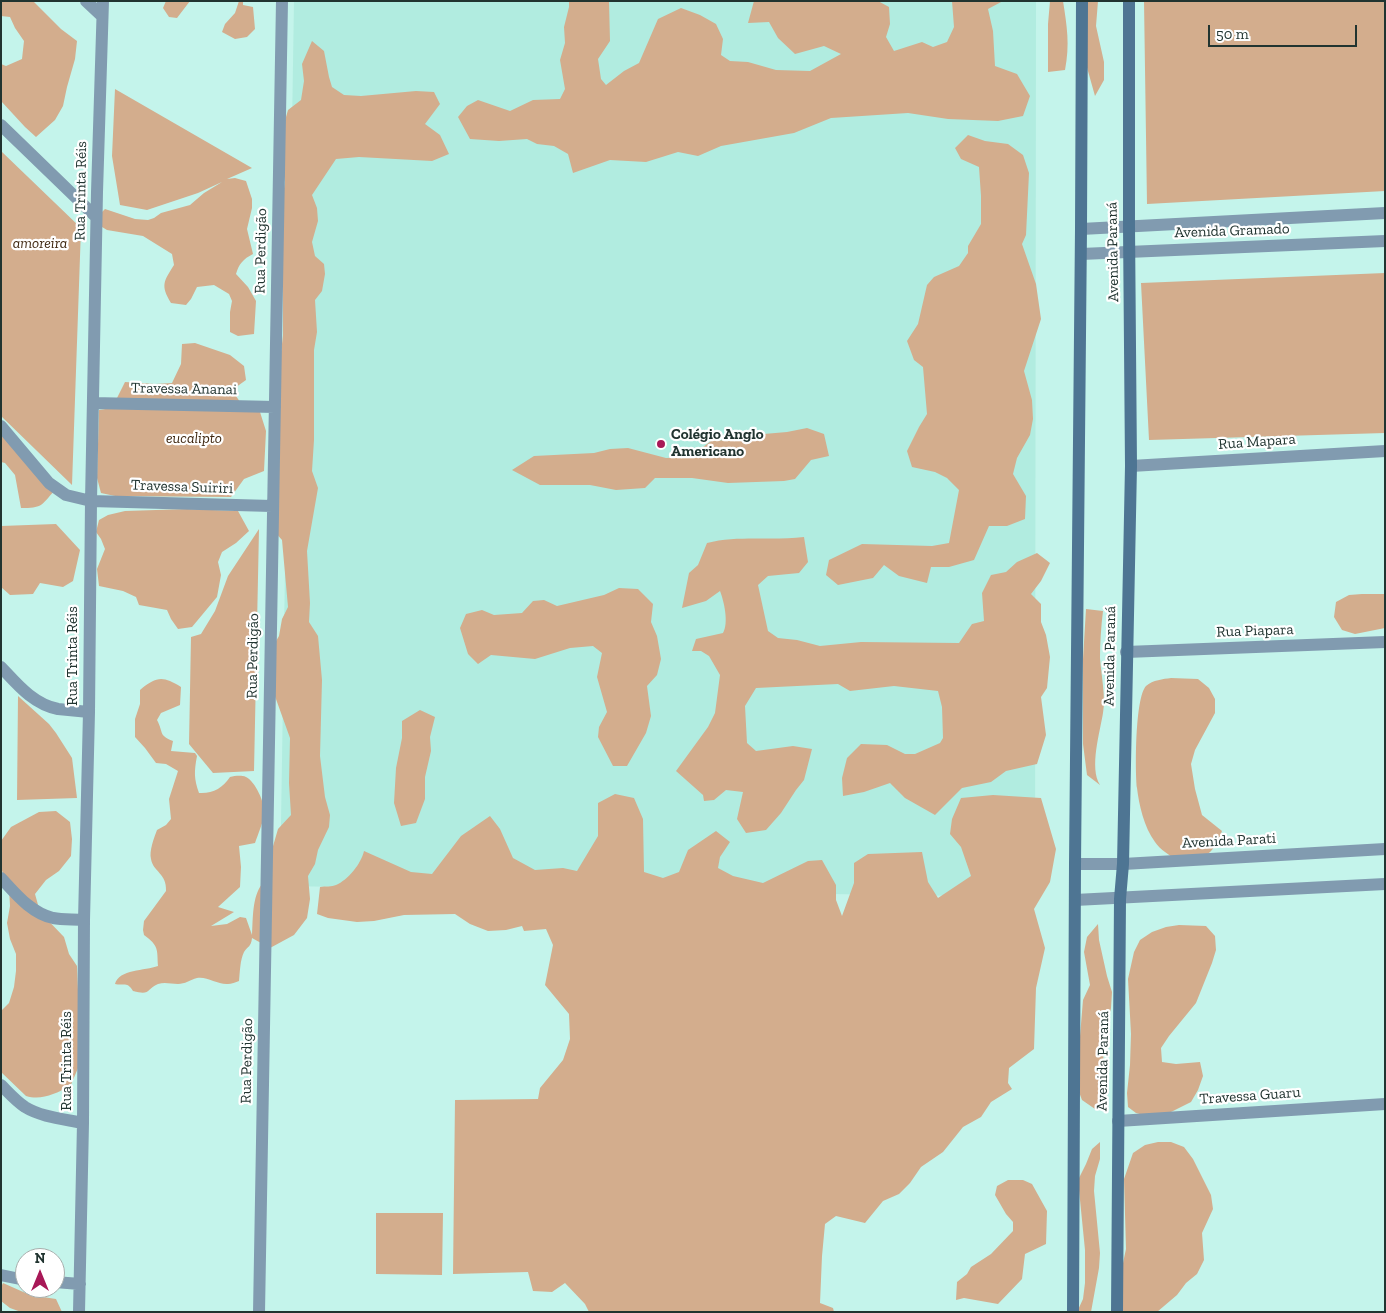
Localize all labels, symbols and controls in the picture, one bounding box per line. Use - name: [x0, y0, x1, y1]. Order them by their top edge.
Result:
- scale bar: [1211, 15, 1360, 47]
- text: 50 m: [1216, 25, 1249, 43]
- street label: Rua Trinta Réis: [71, 141, 91, 241]
- street label: Avenida Paraná: [1103, 202, 1123, 302]
- street label: Rua Perdigão: [251, 208, 271, 294]
- street label: Avenida Gramado: [1174, 220, 1290, 242]
- park label: amoreira: [13, 235, 67, 253]
- street label: Travessa Ananai: [131, 379, 237, 399]
- place label: Colégio Anglo Americano: [671, 426, 764, 461]
- park label: eucalipto: [166, 430, 222, 448]
- street label: Rua Mapara: [1218, 430, 1296, 454]
- marker: Colégio Anglo Americano: [655, 438, 667, 450]
- street label: Travessa Suiriri: [131, 476, 233, 498]
- street label: Rua Trinta Réis: [64, 606, 82, 706]
- street label: Avenida Paraná: [1100, 606, 1120, 706]
- street label: Rua Perdigão: [243, 613, 263, 699]
- street label: Rua Piapara: [1216, 621, 1294, 641]
- street label: Avenida Parati: [1181, 830, 1277, 852]
- street label: Rua Trinta Réis: [58, 1011, 76, 1111]
- street label: Avenida Paraná: [1093, 1011, 1113, 1111]
- street label: Rua Perdigão: [237, 1018, 257, 1104]
- street label: Travessa Guaru: [1199, 1083, 1301, 1109]
- north arrow: [15, 1248, 65, 1298]
- text: N: [35, 1250, 45, 1267]

